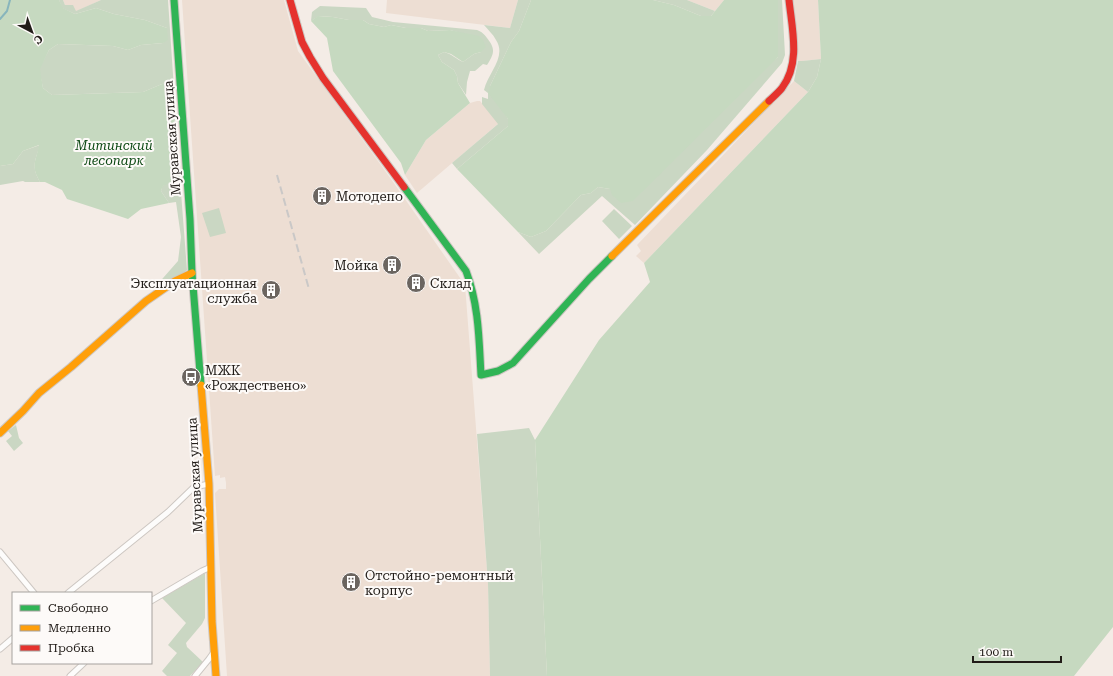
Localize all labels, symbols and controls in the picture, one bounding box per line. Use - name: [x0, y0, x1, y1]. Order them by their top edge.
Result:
- north arrow: [12, 12, 52, 52]
- text: С: [31, 32, 45, 47]
- street label: Муравская улица: [160, 80, 184, 196]
- park label: Митинский лесопарк: [74, 138, 153, 168]
- building icon: Мотодепо: [311, 185, 333, 207]
- place label: Мотодепо: [336, 189, 403, 204]
- building icon: Мойка: [381, 254, 403, 276]
- place label: Мойка: [334, 258, 378, 273]
- building icon: Склад: [405, 272, 427, 294]
- place label: Эксплуатационная служба: [130, 276, 257, 306]
- place label: Склад: [430, 276, 471, 291]
- building icon: Эксплуатационная служба: [260, 279, 282, 301]
- place label: МЖК «Рождествено»: [205, 363, 306, 393]
- bus stop icon: МЖК «Рождествено»: [180, 366, 202, 388]
- street label: Муравская улица: [184, 417, 206, 533]
- place label: Отстойно-ремонтный корпус: [365, 568, 514, 598]
- building icon: Отстойно-ремонтный корпус: [340, 571, 362, 593]
- legend: [12, 592, 152, 664]
- text: Свободно: [48, 601, 108, 615]
- text: Медленно: [48, 621, 111, 635]
- scale bar: [973, 638, 1061, 664]
- text: Пробка: [48, 641, 95, 655]
- text: 100 m: [979, 645, 1013, 659]

